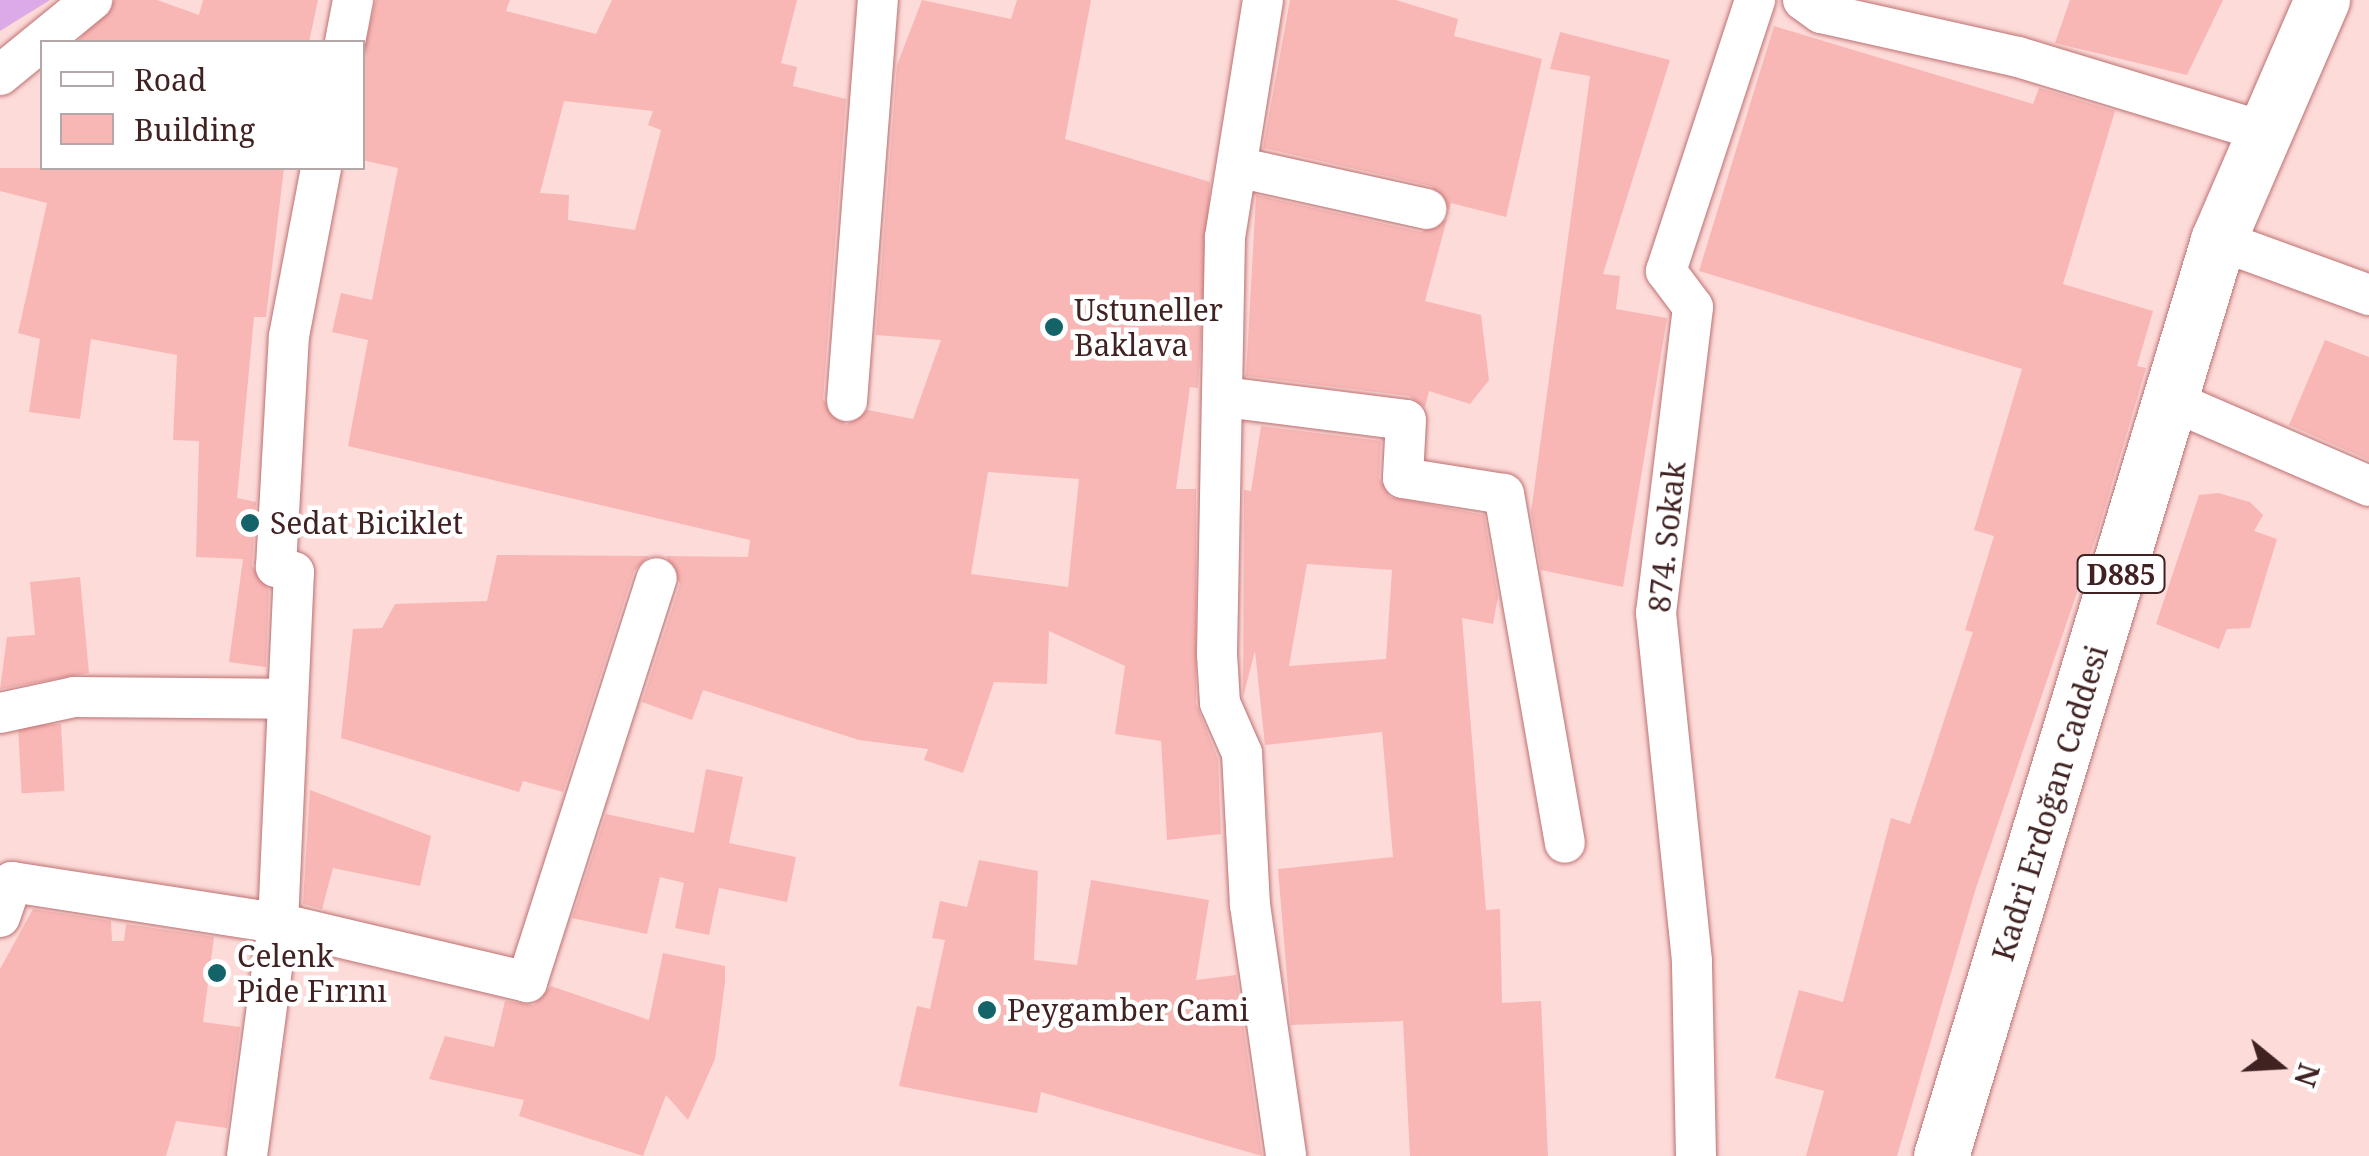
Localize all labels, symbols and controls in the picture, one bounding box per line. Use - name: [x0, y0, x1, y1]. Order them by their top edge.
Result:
- legend: [40, 40, 365, 170]
- text: Road: [134, 59, 206, 100]
- text: Building: [134, 109, 255, 150]
- place label: Ustuneller Baklava: [1074, 292, 1223, 362]
- marker: Ustuneller Baklava: [1043, 316, 1065, 338]
- street label: 874. Sokak: [1641, 460, 1693, 614]
- place label: Sedat Biciklet: [270, 505, 463, 541]
- marker: Sedat Biciklet: [239, 512, 261, 534]
- road number: D885: [2076, 551, 2166, 597]
- street label: Kadri Erdoğan Caddesi: [1985, 641, 2115, 965]
- place label: Celenk Pide Fırını: [237, 938, 387, 1008]
- marker: Celenk Pide Fırını: [206, 962, 228, 984]
- place label: Peygamber Cami: [1007, 992, 1249, 1028]
- marker: Peygamber Cami: [976, 999, 998, 1021]
- north arrow: [2229, 1016, 2329, 1116]
- text: N: [2286, 1059, 2329, 1092]

